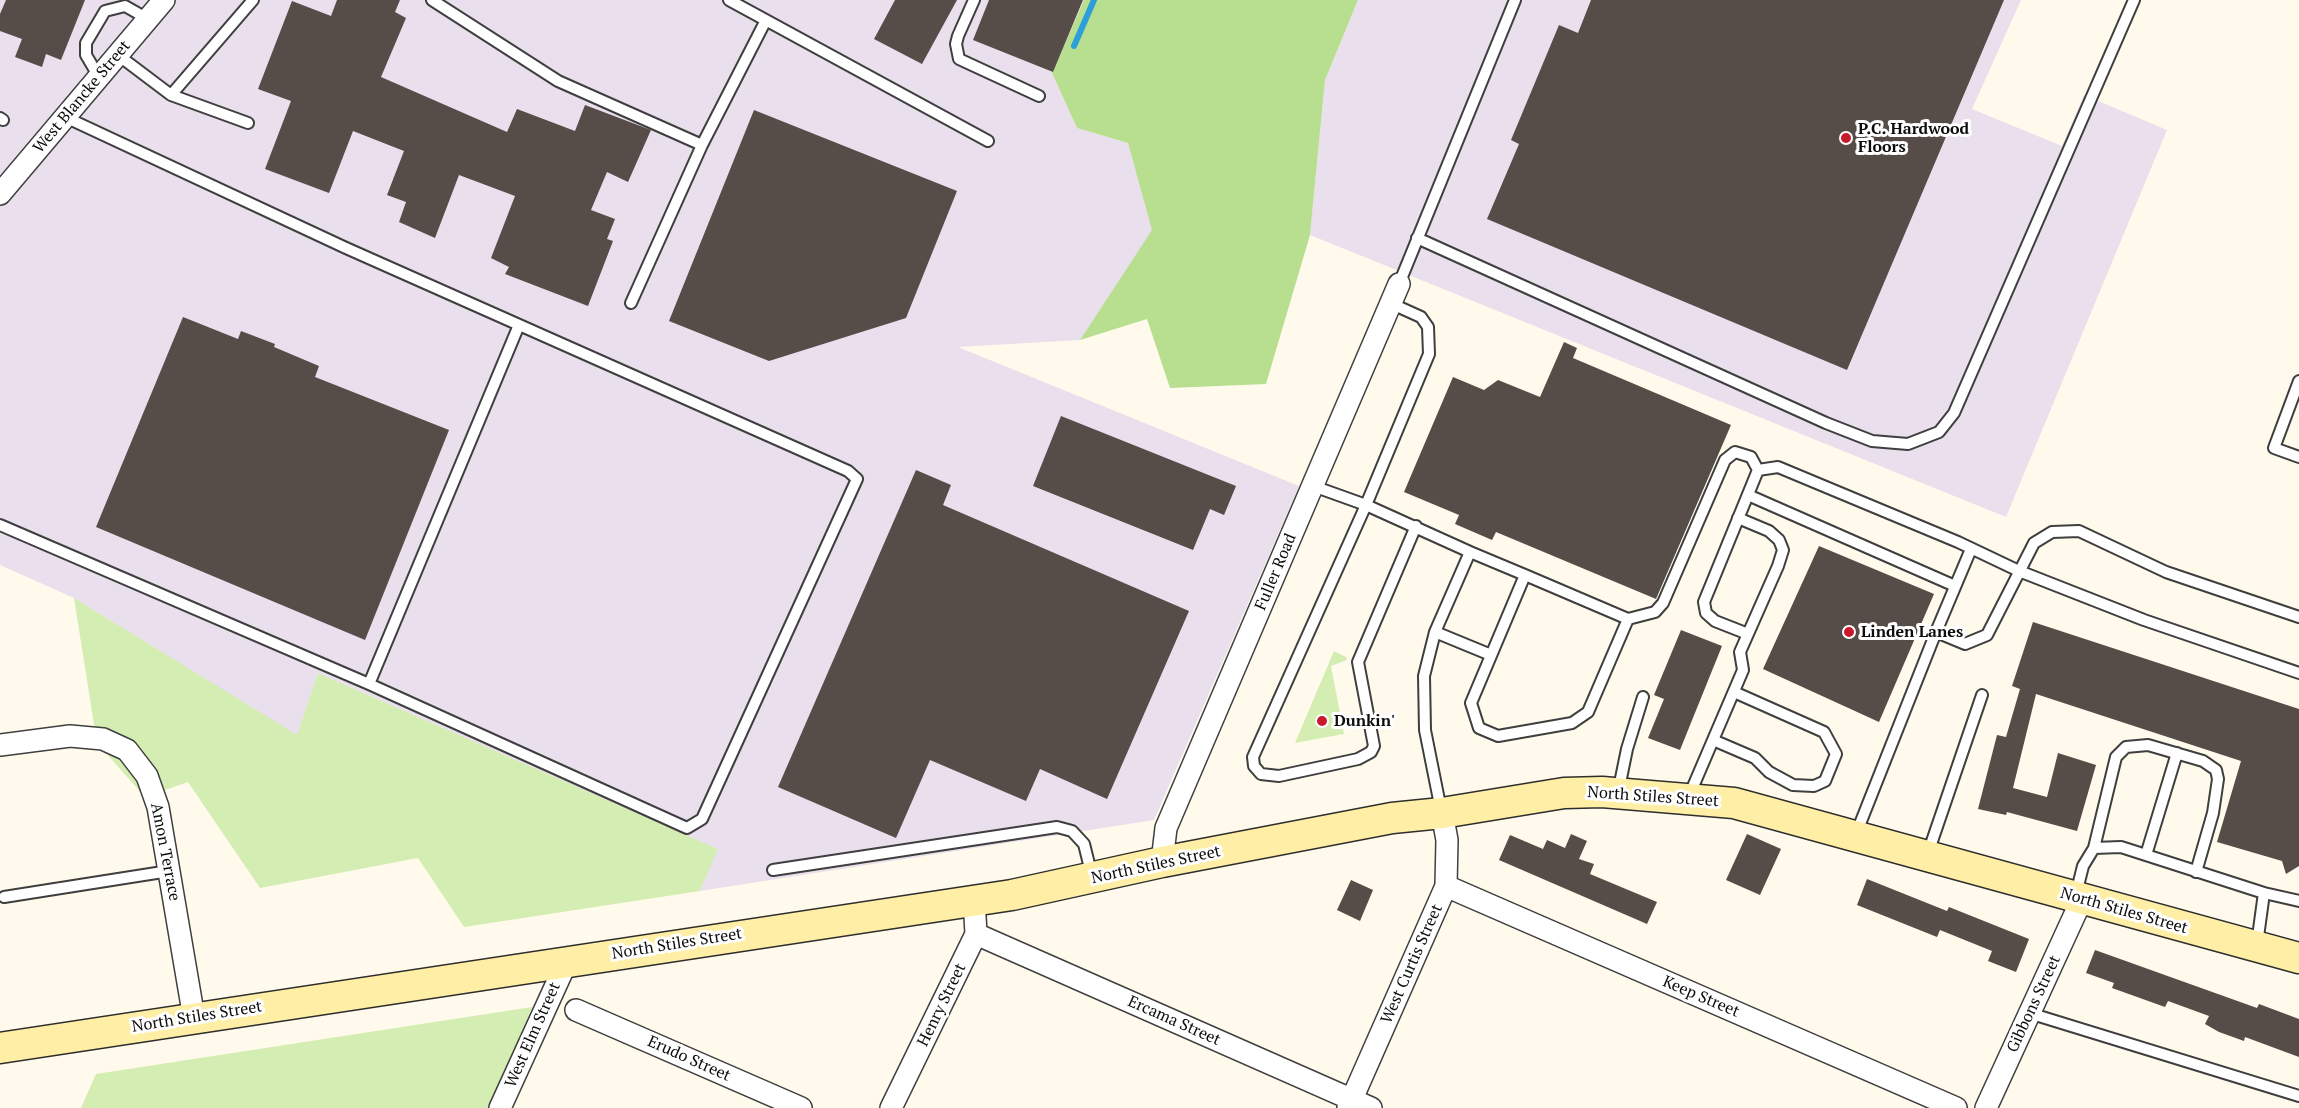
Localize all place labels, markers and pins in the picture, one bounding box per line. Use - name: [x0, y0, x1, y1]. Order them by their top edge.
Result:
- place label: P.C. Hardwood Floors: [1858, 119, 1969, 157]
- marker: P.C. Hardwood Floors: [1839, 131, 1853, 145]
- place label: Linden Lanes: [1861, 622, 1963, 642]
- marker: Linden Lanes: [1842, 625, 1856, 639]
- place label: Dunkin': [1334, 711, 1395, 731]
- marker: Dunkin': [1315, 714, 1329, 728]

